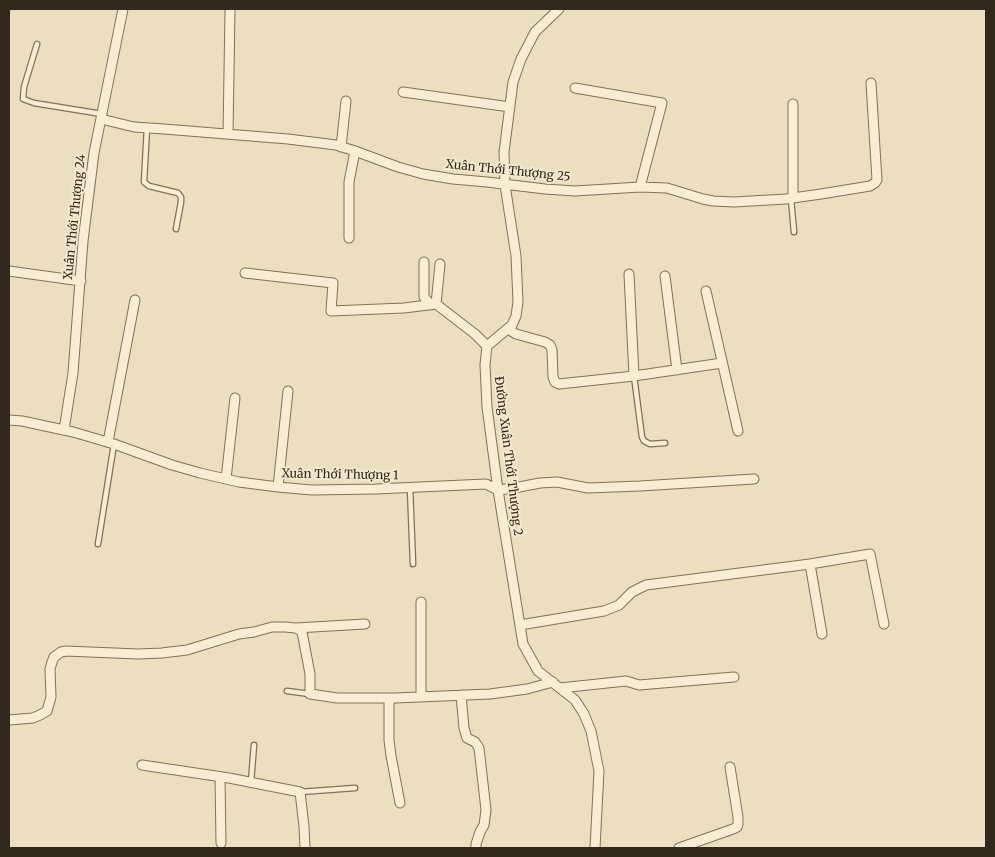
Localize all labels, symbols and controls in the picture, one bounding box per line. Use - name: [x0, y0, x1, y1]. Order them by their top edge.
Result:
- street label: Xuân Thới Thượng 24: [61, 154, 89, 280]
- street label: Xuân Thới Thượng 25: [445, 157, 571, 185]
- street label: Đường Xuân Thới Thượng 2: [491, 375, 525, 537]
- street label: Xuân Thới Thượng 1: [281, 467, 399, 483]

